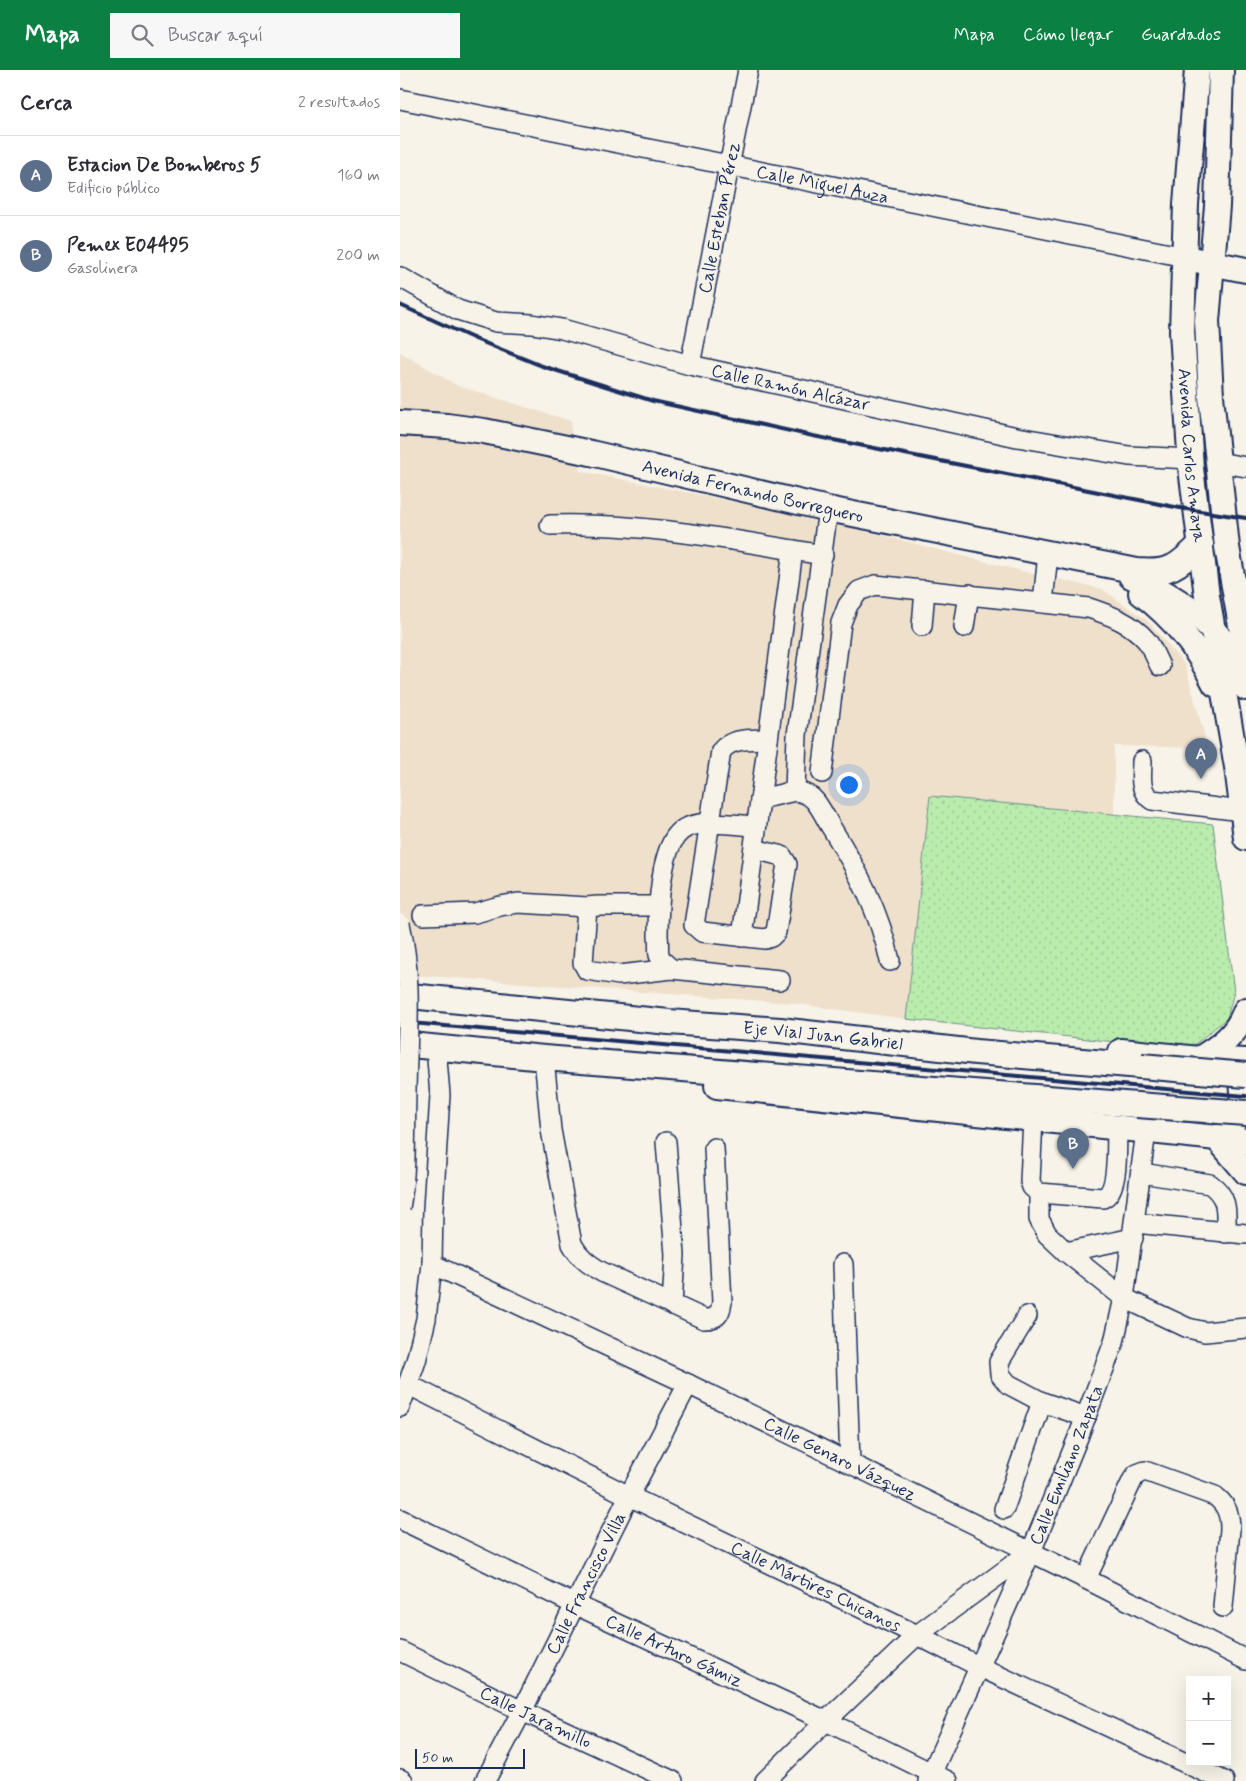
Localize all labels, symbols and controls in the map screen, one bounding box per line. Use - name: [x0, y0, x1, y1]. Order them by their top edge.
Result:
- search box: [110, 13, 460, 58]
- text: Mapa: [25, 20, 80, 51]
- icon: search: [128, 21, 156, 49]
- text: Buscar aquí: [168, 23, 263, 48]
- text: Mapa: [954, 23, 995, 47]
- text: Cómo llegar: [1023, 23, 1113, 47]
- text: Guardados: [1141, 23, 1221, 47]
- text: Cerca: [20, 89, 73, 117]
- text: 2 resultados: [298, 92, 380, 113]
- street label: Calle Esteban Pérez: [693, 140, 747, 296]
- text: Estacion De Bomberos 5: [67, 153, 261, 178]
- street label: Calle Miguel Auza: [754, 160, 891, 210]
- text: A: [31, 165, 41, 186]
- text: 160 m: [337, 165, 380, 186]
- text: Edificio público: [67, 178, 160, 199]
- text: Pemex E04495: [67, 233, 189, 258]
- text: B: [31, 245, 41, 266]
- text: 200 m: [336, 245, 380, 266]
- text: Gasolinera: [67, 258, 138, 279]
- street label: Calle Ramón Alcázar: [709, 359, 872, 417]
- street label: Avenida Carlos Amaya: [1171, 367, 1211, 544]
- street label: Avenida Fernando Borreguero: [640, 454, 866, 529]
- pin: A: [1185, 738, 1217, 779]
- your location: [836, 772, 862, 798]
- street label: Eje Vial Juan Gabriel: [742, 1016, 904, 1057]
- pin: B: [1057, 1128, 1089, 1169]
- street label: Calle Emiliano Zapata: [1024, 1382, 1110, 1549]
- street label: Calle Genaro Vázquez: [759, 1412, 920, 1507]
- street label: Calle Francisco Villa: [541, 1508, 632, 1659]
- street label: Calle Mártires Chicanos: [727, 1536, 905, 1638]
- street label: Calle Arturo Gámiz: [601, 1609, 746, 1694]
- map controls: [1186, 1676, 1231, 1766]
- button: +: [1186, 1676, 1231, 1721]
- street label: Calle Jaramillo: [475, 1681, 595, 1755]
- button: −: [1186, 1721, 1231, 1766]
- scale bar: [415, 1746, 525, 1769]
- text: 50 m: [422, 1749, 453, 1767]

